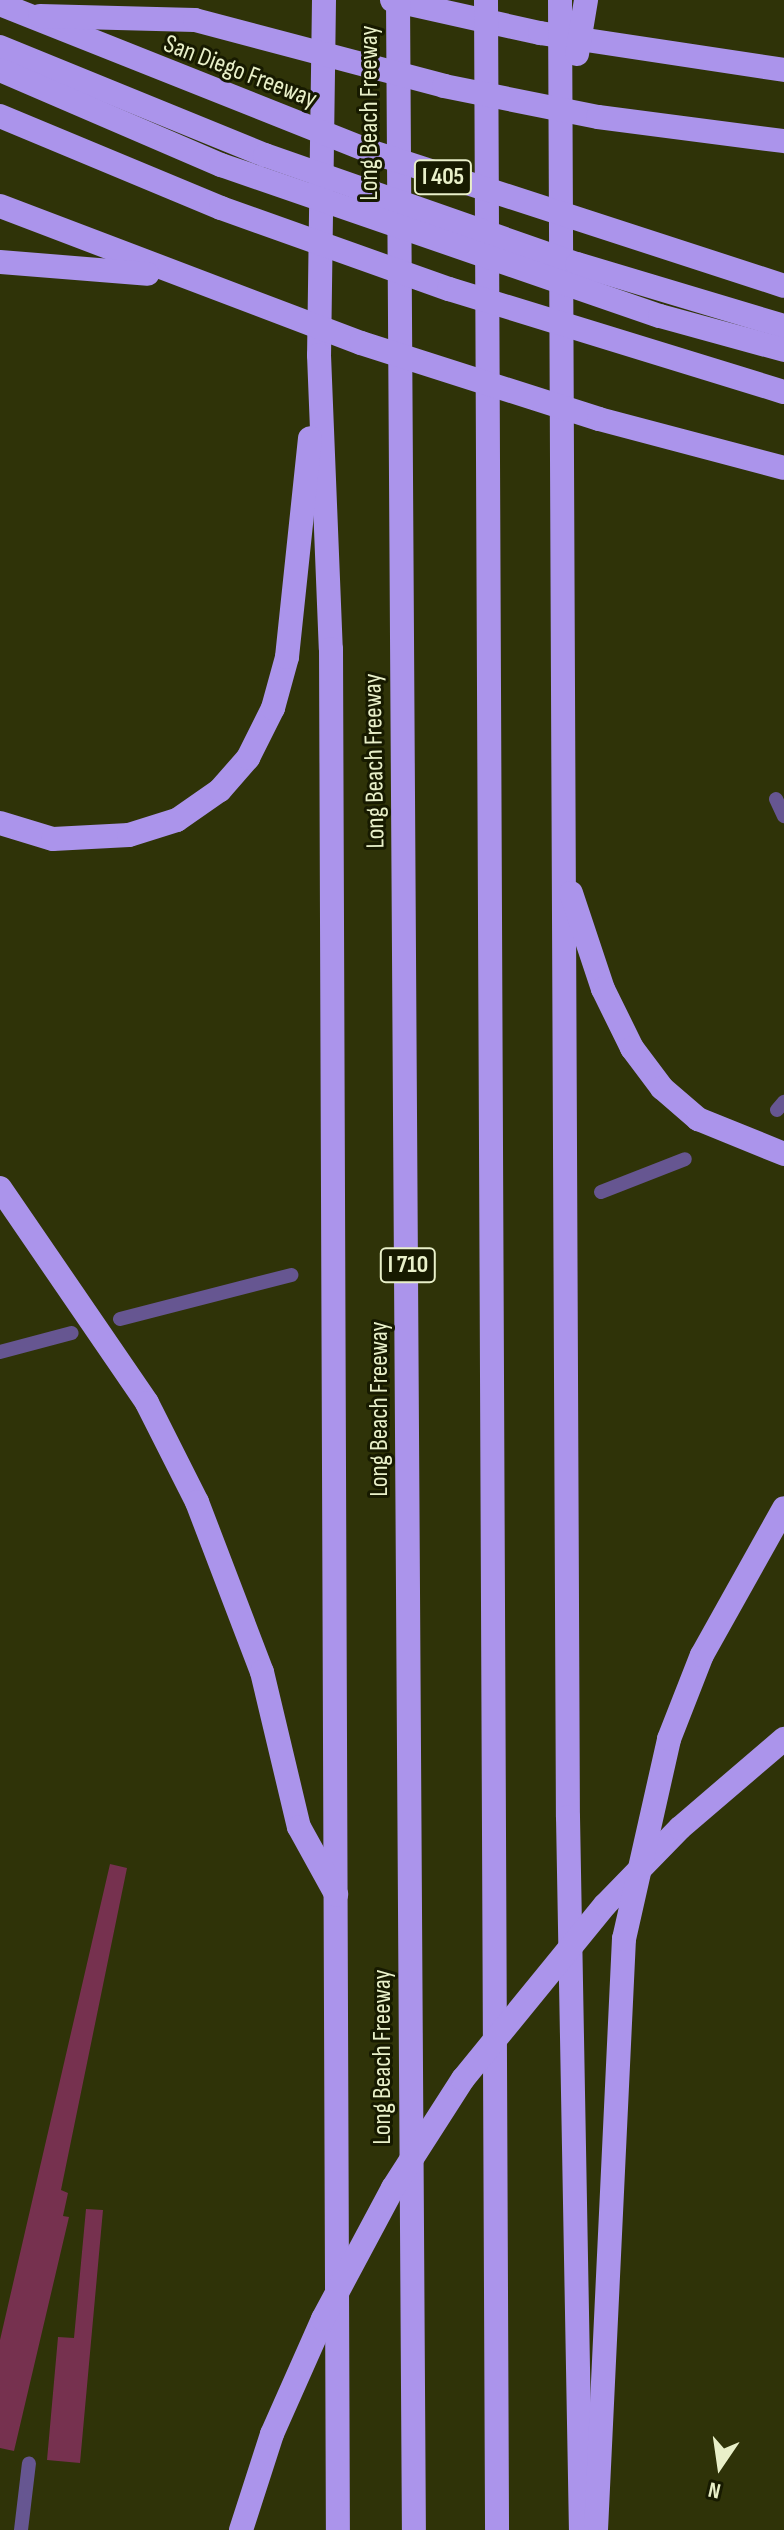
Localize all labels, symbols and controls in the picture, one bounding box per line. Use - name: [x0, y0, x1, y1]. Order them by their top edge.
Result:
- street label: Long Beach Freeway: [354, 25, 386, 201]
- street label: San Diego Freeway: [159, 29, 321, 115]
- road number: I 405: [413, 157, 473, 197]
- street label: Long Beach Freeway: [358, 673, 392, 849]
- road number: I 710: [378, 1245, 438, 1285]
- street label: Long Beach Freeway: [364, 1321, 396, 1497]
- street label: Long Beach Freeway: [367, 1969, 399, 2145]
- north arrow: [680, 2426, 760, 2506]
- text: N: [706, 2475, 723, 2504]

